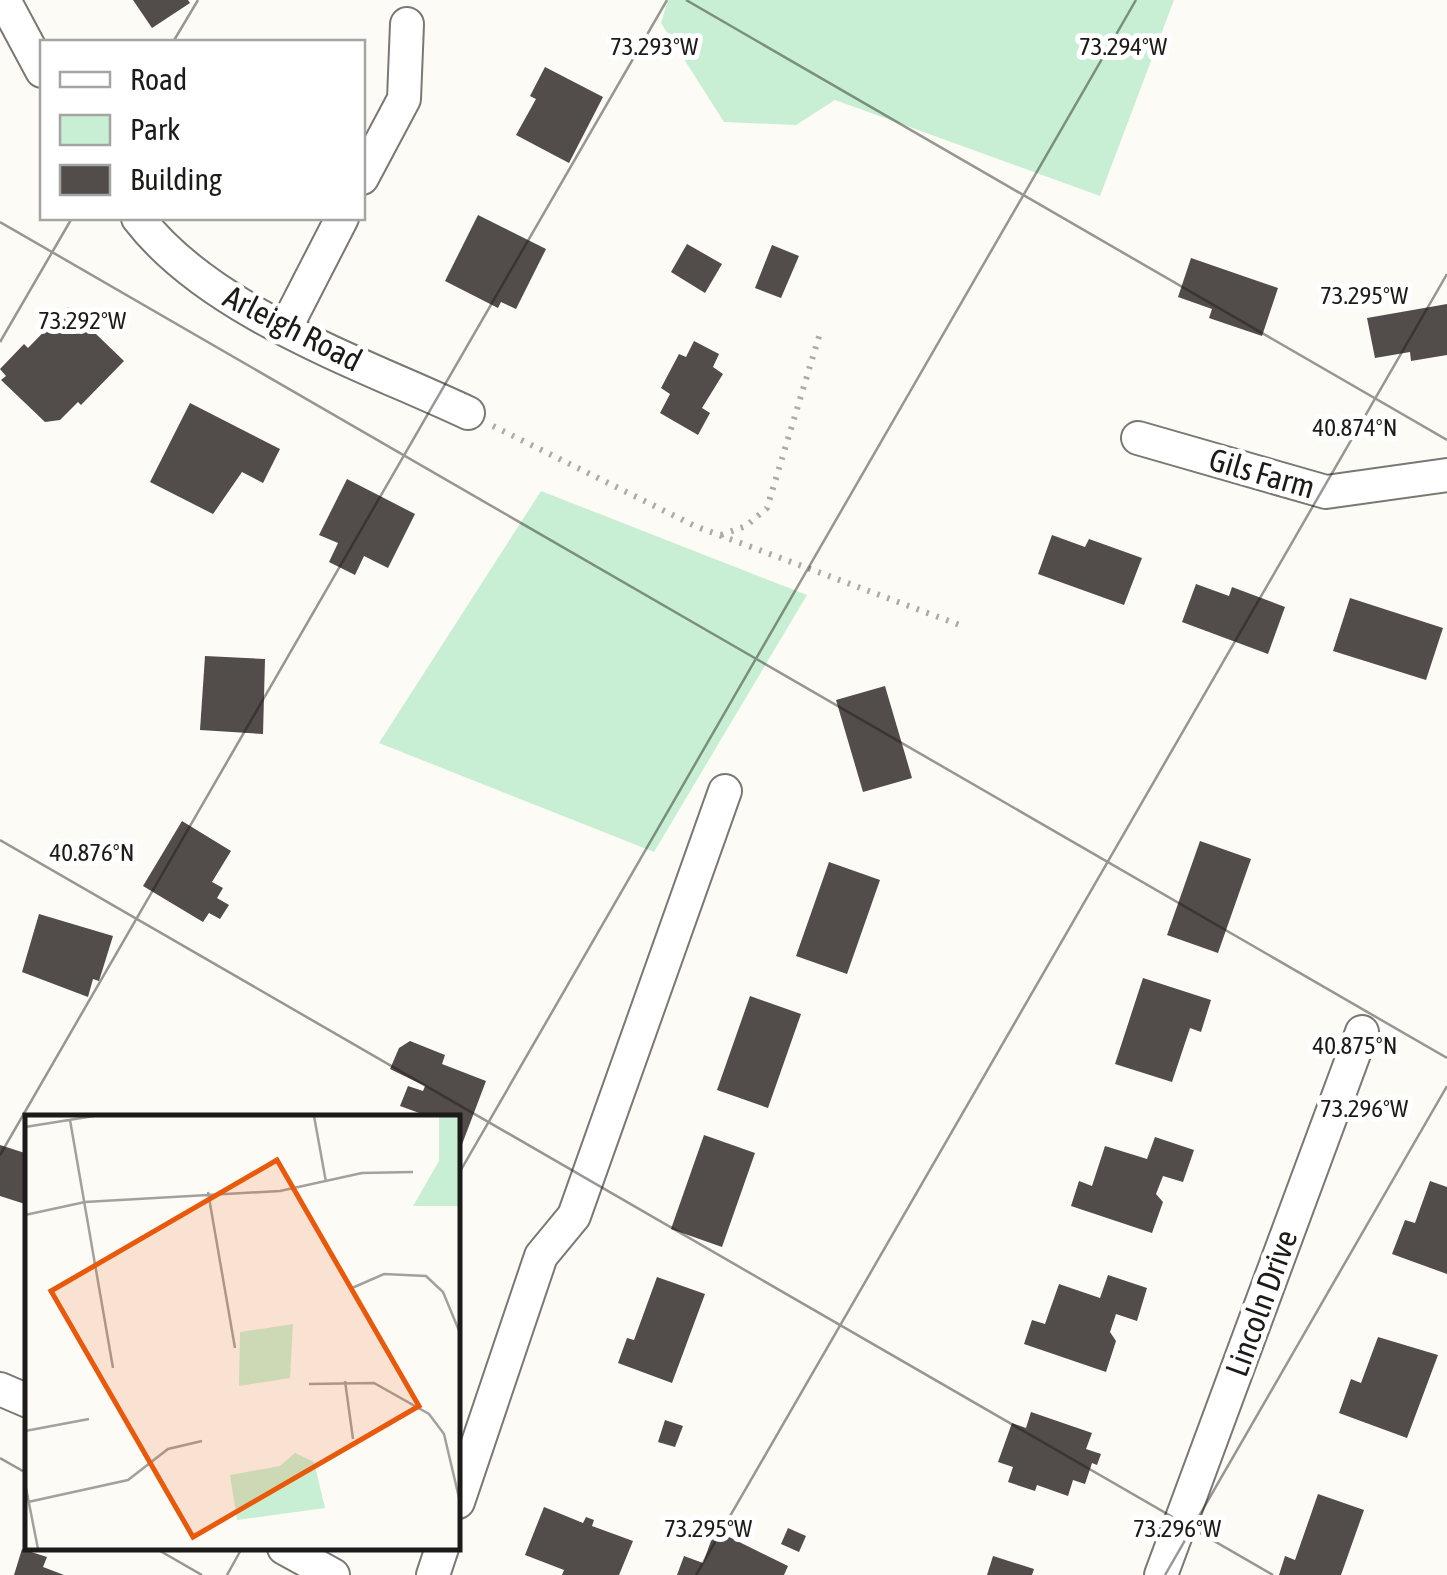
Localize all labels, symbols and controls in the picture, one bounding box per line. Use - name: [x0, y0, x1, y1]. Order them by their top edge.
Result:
- text: 73.293°W: [610, 32, 699, 60]
- text: 73.294°W: [1079, 32, 1168, 60]
- legend: [40, 40, 365, 220]
- text: Road: [130, 62, 187, 96]
- text: Park: [130, 112, 180, 146]
- text: Building: [130, 162, 222, 196]
- street label: Arleigh Road: [218, 277, 368, 379]
- text: 73.295°W: [1320, 281, 1409, 309]
- text: 73.292°W: [38, 306, 127, 334]
- text: 40.874°N: [1313, 413, 1397, 441]
- street label: Gils Farm: [1205, 440, 1319, 506]
- text: 40.876°N: [50, 838, 134, 866]
- text: 40.875°N: [1313, 1031, 1397, 1059]
- text: 73.296°W: [1320, 1094, 1409, 1122]
- inset map: [25, 1115, 460, 1550]
- street label: Lincoln Drive: [1218, 1225, 1304, 1381]
- text: 73.295°W: [664, 1514, 753, 1542]
- text: 73.296°W: [1133, 1514, 1222, 1542]

